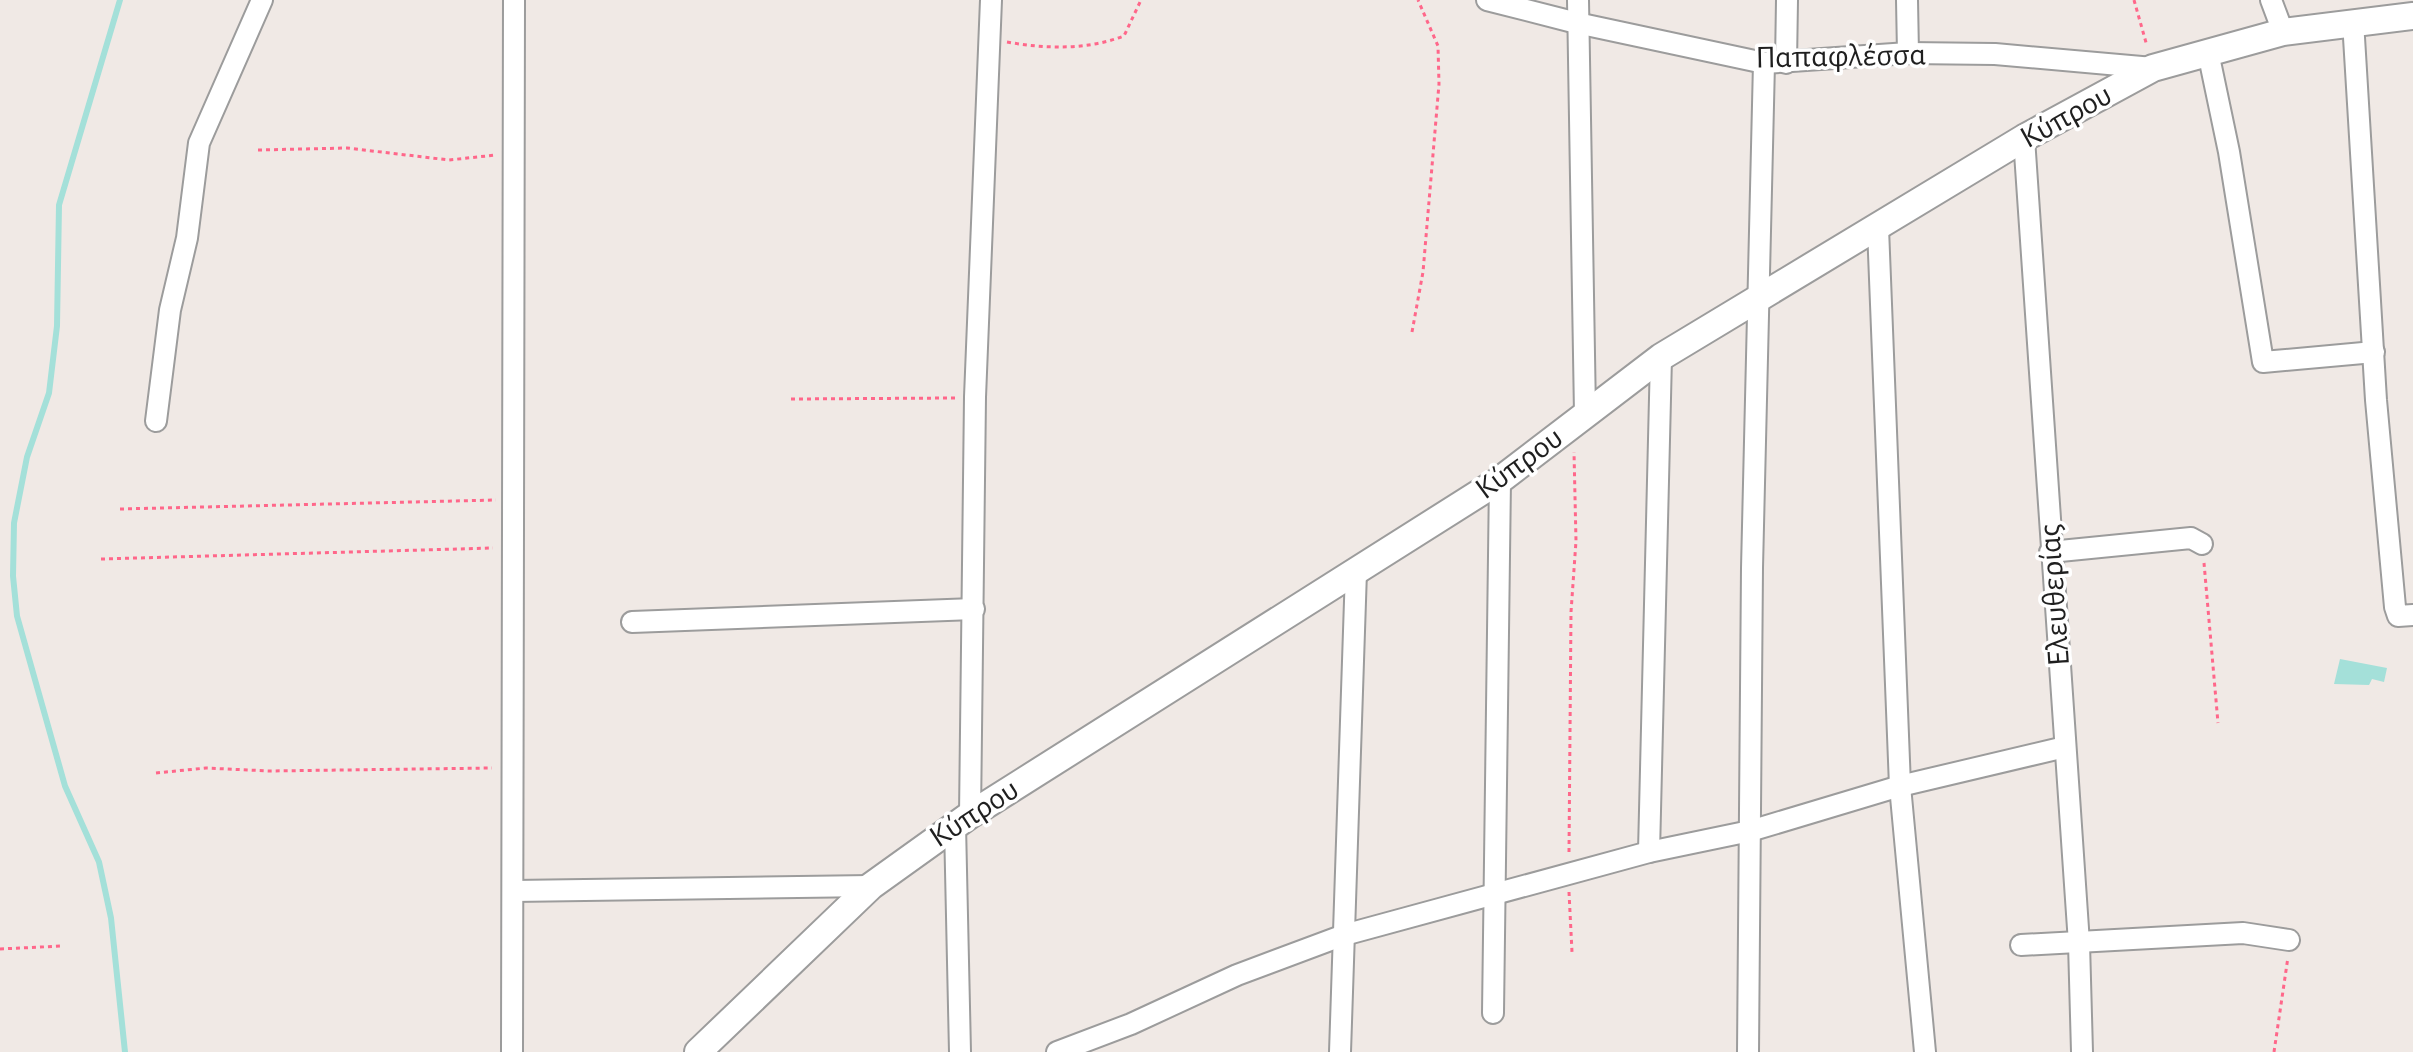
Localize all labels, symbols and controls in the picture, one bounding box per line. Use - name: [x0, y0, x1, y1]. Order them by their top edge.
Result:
- street label: Παπαφλέσσα: [1755, 39, 1927, 73]
- street label: Κύπρου: [2015, 78, 2117, 154]
- street label: Κύπρου: [1470, 421, 1568, 505]
- street label: Ελευθερίας: [2033, 523, 2075, 667]
- street label: Κύπρου: [924, 773, 1024, 853]

